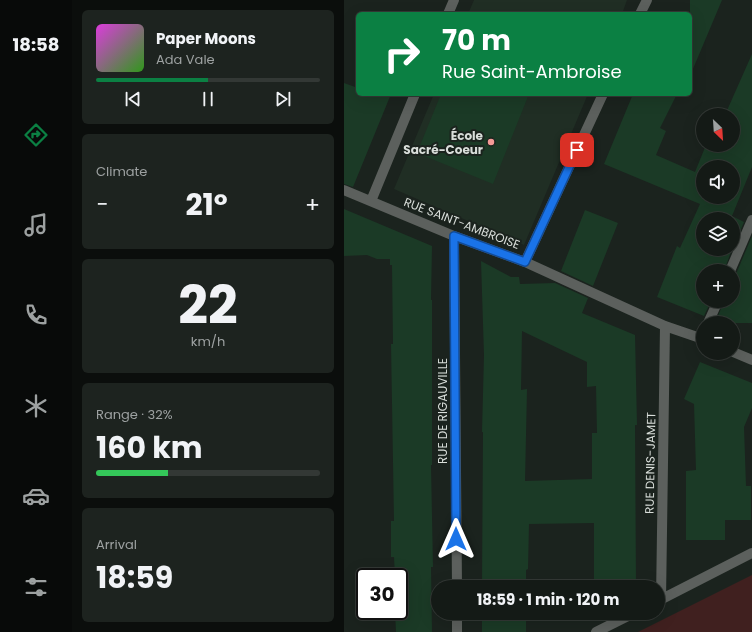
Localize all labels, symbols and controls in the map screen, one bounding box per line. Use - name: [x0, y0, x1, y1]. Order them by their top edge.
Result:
- text: 70 m: [442, 21, 511, 60]
- text: Paper Moons: [156, 28, 256, 49]
- icon: right: [376, 28, 428, 80]
- text: 18:58: [13, 32, 59, 57]
- text: Ada Vale: [156, 50, 215, 69]
- text: Rue Saint-Ambroise: [442, 59, 622, 84]
- icon: previous: [122, 88, 144, 110]
- icon: pause: [197, 88, 219, 110]
- icon: next: [272, 88, 294, 110]
- north arrow: [696, 108, 740, 152]
- map controls: [696, 108, 740, 360]
- icon: directions: [22, 121, 50, 149]
- place label: École Sacré-Coeur: [403, 127, 484, 158]
- pin: [560, 133, 594, 167]
- marker: École Sacré-Coeur: [486, 137, 496, 147]
- icon: arrive: [566, 139, 588, 161]
- button: sound: [696, 160, 740, 204]
- text: Climate: [96, 162, 147, 181]
- text: 21°: [185, 183, 228, 226]
- text: −: [96, 189, 108, 220]
- text: +: [305, 189, 320, 220]
- street label: RUE SAINT-AMBROISE: [402, 193, 522, 253]
- icon: music: [22, 211, 50, 239]
- button: layers: [696, 212, 740, 256]
- button: +: [696, 264, 740, 308]
- text: 22: [178, 269, 238, 342]
- icon: phone: [22, 301, 50, 329]
- button: −: [696, 316, 740, 360]
- text: km/h: [191, 332, 225, 351]
- street label: RUE DE RIGAUVILLE: [434, 358, 451, 464]
- icon: climate: [22, 392, 50, 420]
- text: Range · 32%: [96, 405, 173, 424]
- street label: RUE DENIS-JAMET: [641, 411, 659, 514]
- text: 160 km: [96, 426, 203, 469]
- icon: car: [22, 482, 50, 510]
- position arrow: [435, 518, 477, 560]
- text: Arrival: [96, 535, 137, 554]
- text: 18:59: [96, 556, 173, 599]
- speed limit sign: 30: [356, 568, 408, 620]
- icon: filters: [22, 573, 50, 601]
- text: 18:59 · 1 min · 120 m: [477, 589, 619, 610]

